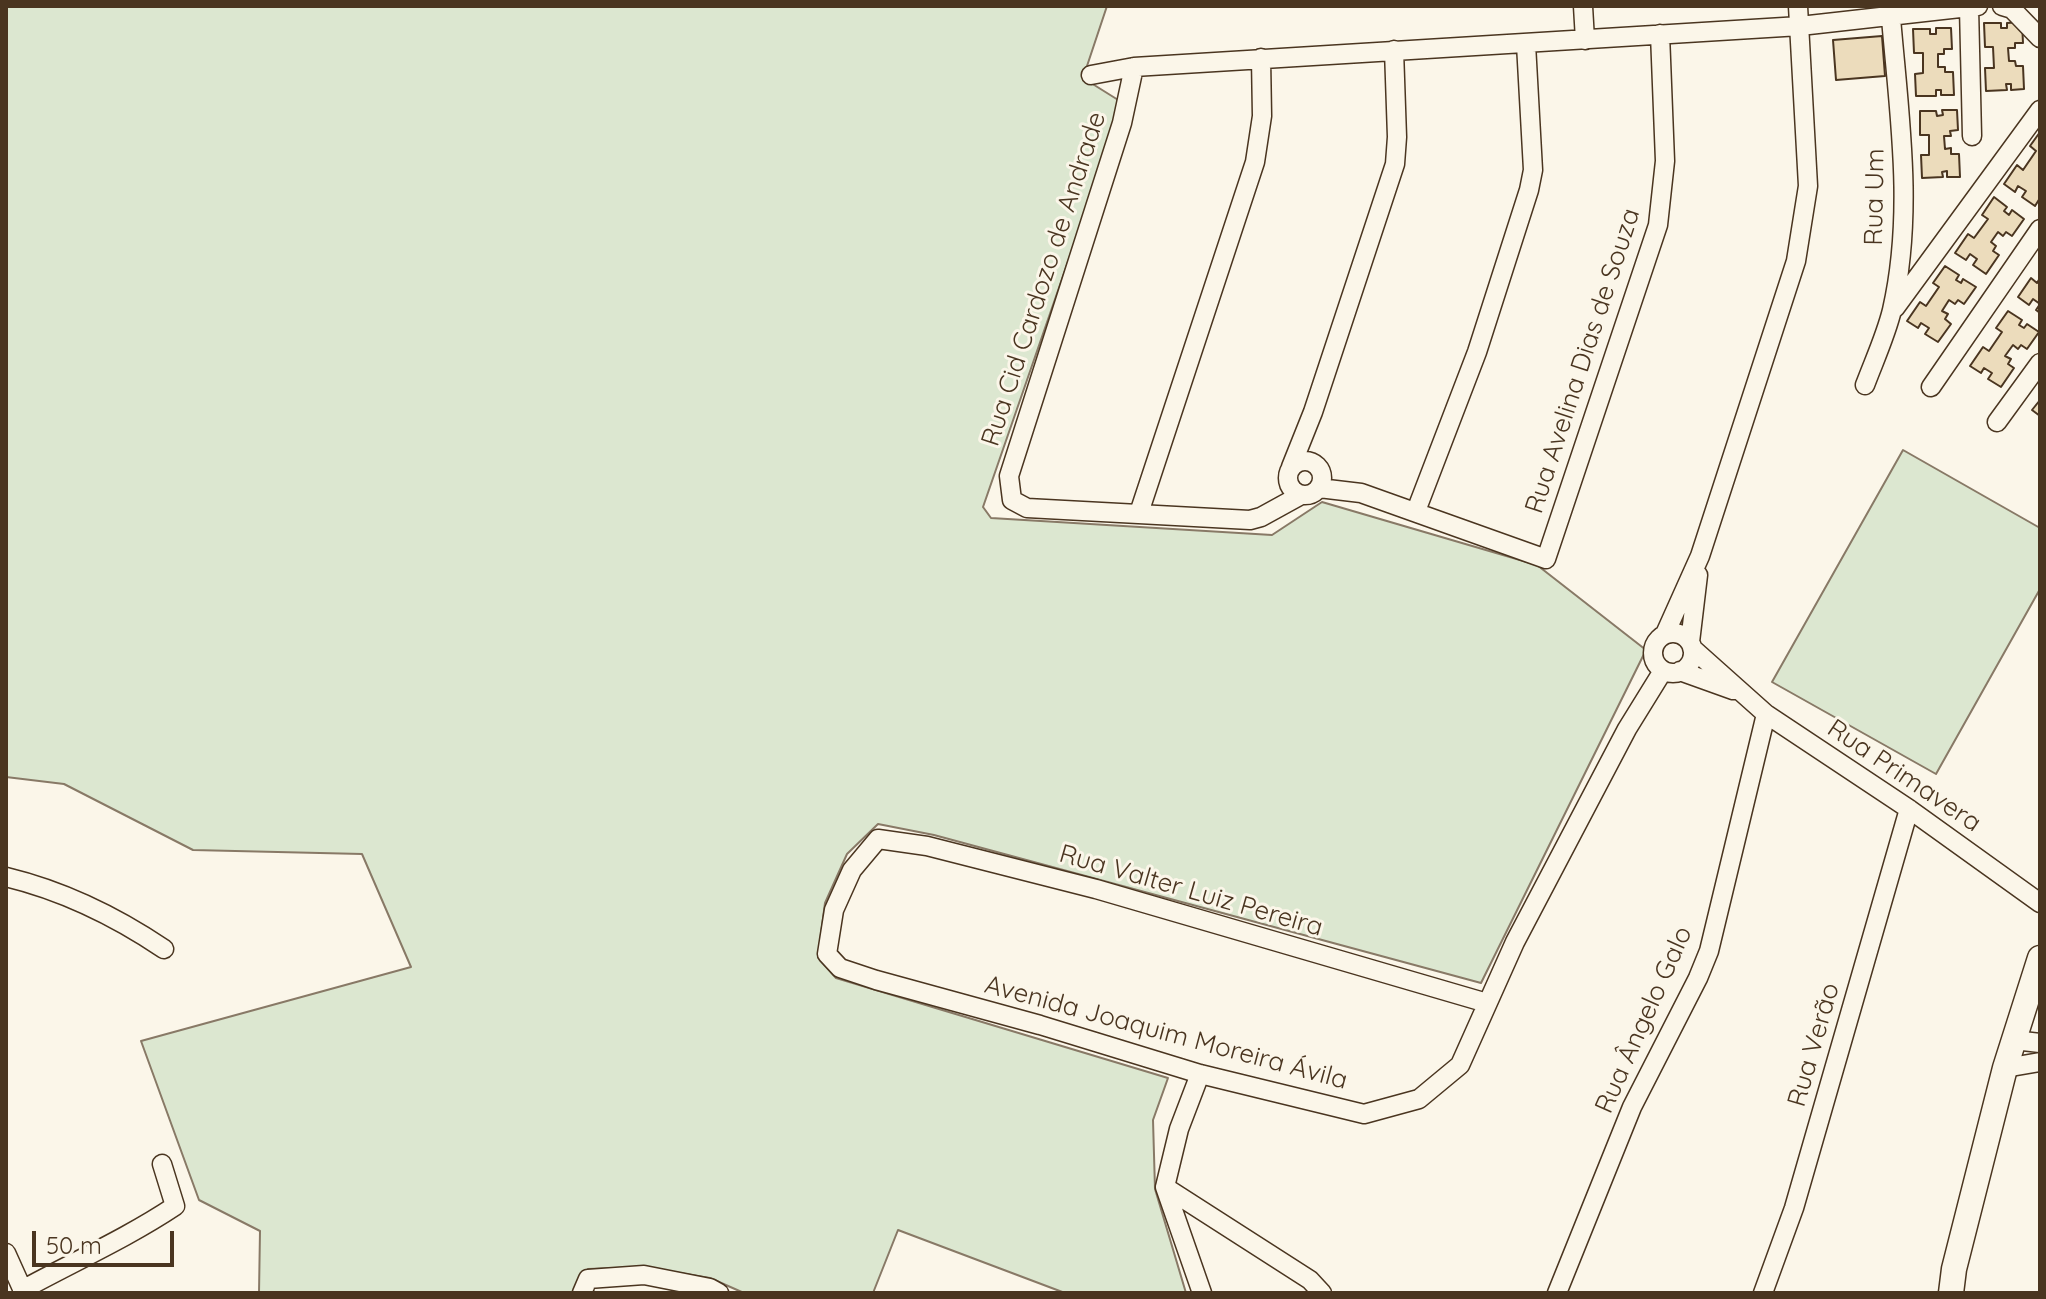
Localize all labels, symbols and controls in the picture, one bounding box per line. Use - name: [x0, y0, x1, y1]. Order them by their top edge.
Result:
- street label: Rua Cid Cardozo de Andrade: [975, 108, 1113, 450]
- street label: Rua Um: [1859, 148, 1891, 246]
- street label: Rua Avelina Dias de Souza: [1519, 205, 1647, 517]
- street label: Rua Primavera: [1821, 713, 1987, 839]
- street label: Rua Valter Luiz Pereira: [1056, 838, 1326, 944]
- street label: Rua Ângelo Galo: [1589, 922, 1699, 1118]
- street label: Avenida Joaquim Moreira Ávila: [981, 970, 1351, 1096]
- street label: Rua Verão: [1781, 979, 1847, 1111]
- scale bar: [36, 1215, 178, 1265]
- text: 50 m: [46, 1230, 102, 1260]

